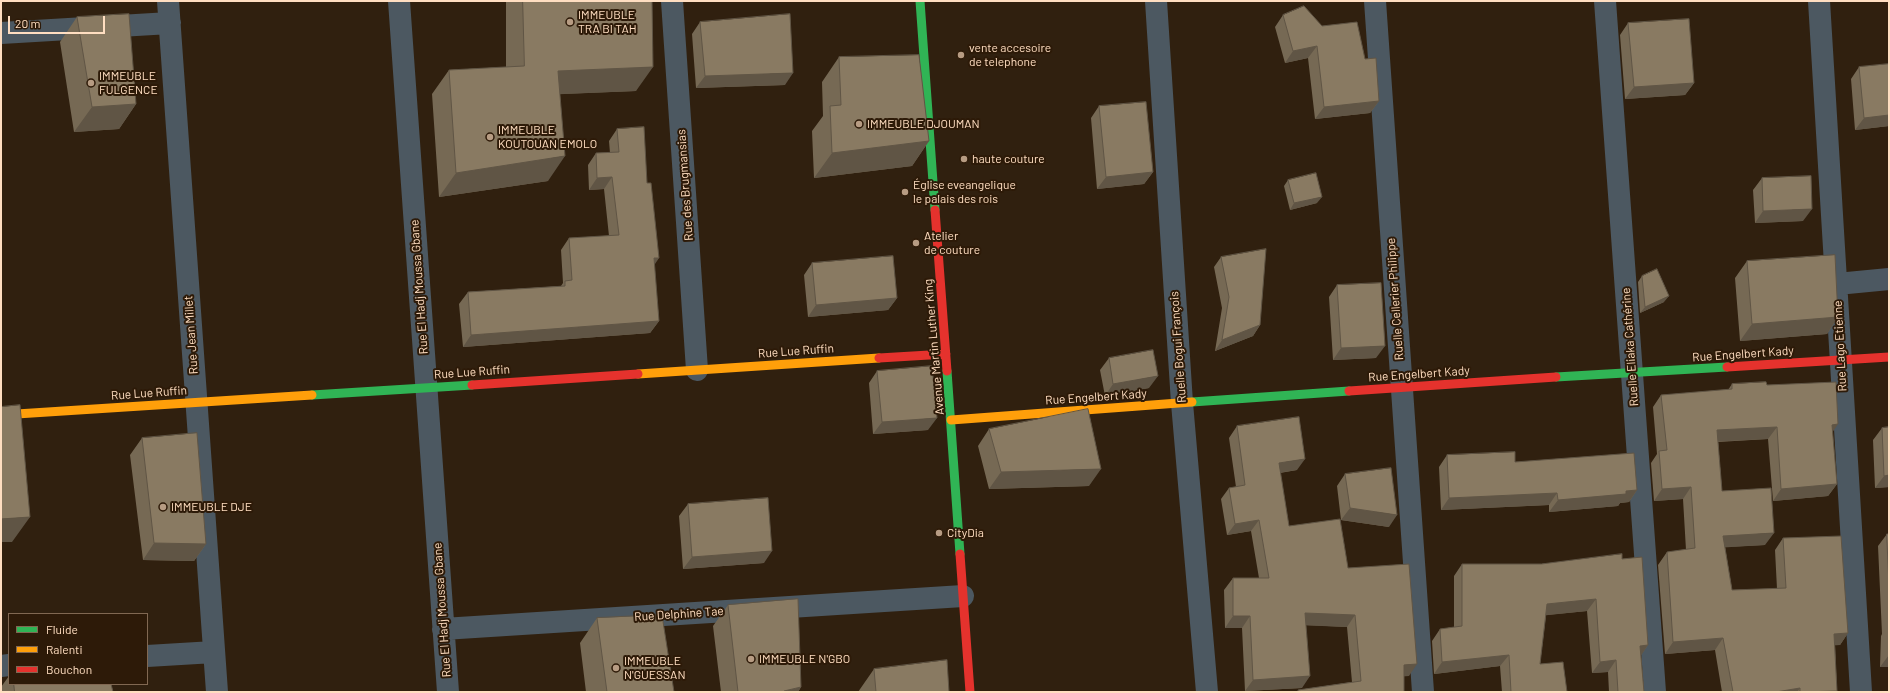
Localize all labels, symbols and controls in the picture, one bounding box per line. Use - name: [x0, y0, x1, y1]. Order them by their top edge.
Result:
- scale bar: [10, 8, 107, 34]
- place label: IMMEUBLE TRA BI TAH: [578, 8, 637, 36]
- text: 20 m: [15, 16, 41, 30]
- marker: IMMEUBLE TRA BI TAH: [565, 17, 575, 27]
- place label: vente accesoire de telephone: [969, 41, 1051, 69]
- marker: vente accesoire de telephone: [956, 50, 966, 60]
- place label: IMMEUBLE FULGENCE: [99, 69, 158, 97]
- marker: IMMEUBLE FULGENCE: [86, 78, 96, 88]
- place label: IMMEUBLE DJOUMAN: [867, 117, 980, 131]
- marker: IMMEUBLE DJOUMAN: [854, 119, 864, 129]
- place label: IMMEUBLE KOUTOUAN EMOLO: [498, 123, 597, 151]
- street label: Rue des Brugmansias: [674, 129, 696, 241]
- marker: IMMEUBLE KOUTOUAN EMOLO: [485, 132, 495, 142]
- place label: haute couture: [972, 152, 1045, 166]
- marker: haute couture: [959, 154, 969, 164]
- place label: Église eveangelique le palais des rois: [913, 178, 1016, 206]
- marker: Église eveangelique le palais des rois: [900, 187, 910, 197]
- street label: Rue El Hadj Moussa Gbane: [407, 219, 431, 355]
- place label: Atelier de couture: [924, 229, 980, 257]
- street label: Ruelle Cellerier Philippe: [1384, 237, 1406, 361]
- marker: Atelier de couture: [911, 238, 921, 248]
- street label: Avenue Martin Luther King: [921, 278, 947, 416]
- street label: Ruelle Eliaka Cathérine: [1619, 287, 1641, 407]
- street label: Ruelle Bogui François: [1167, 291, 1189, 403]
- street label: Rue Jean Millet: [181, 295, 201, 375]
- street label: Rue Lago Etienne: [1830, 300, 1850, 392]
- street label: Rue Lue Ruffin: [758, 341, 834, 361]
- street label: Rue Engelbert Kady: [1692, 343, 1794, 365]
- street label: Rue Lue Ruffin: [434, 362, 510, 382]
- street label: Rue Engelbert Kady: [1368, 363, 1470, 385]
- street label: Rue Lue Ruffin: [111, 383, 187, 403]
- street label: Rue Engelbert Kady: [1045, 386, 1147, 408]
- place label: IMMEUBLE DJE: [171, 500, 252, 514]
- marker: IMMEUBLE DJE: [158, 502, 168, 512]
- place label: CityDia: [947, 526, 984, 540]
- marker: CityDia: [934, 528, 944, 538]
- street label: Rue El Hadj Moussa Gbane: [430, 542, 454, 678]
- street label: Rue Delphine Tae: [634, 604, 724, 624]
- legend: [8, 613, 148, 685]
- text: Fluide: [46, 622, 78, 636]
- text: Ralenti: [46, 642, 83, 656]
- place label: IMMEUBLE N'GBO: [759, 652, 850, 666]
- place label: IMMEUBLE N'GUESSAN: [624, 654, 685, 682]
- marker: IMMEUBLE N'GBO: [746, 654, 756, 664]
- text: Bouchon: [46, 662, 92, 676]
- marker: IMMEUBLE N'GUESSAN: [611, 663, 621, 673]

